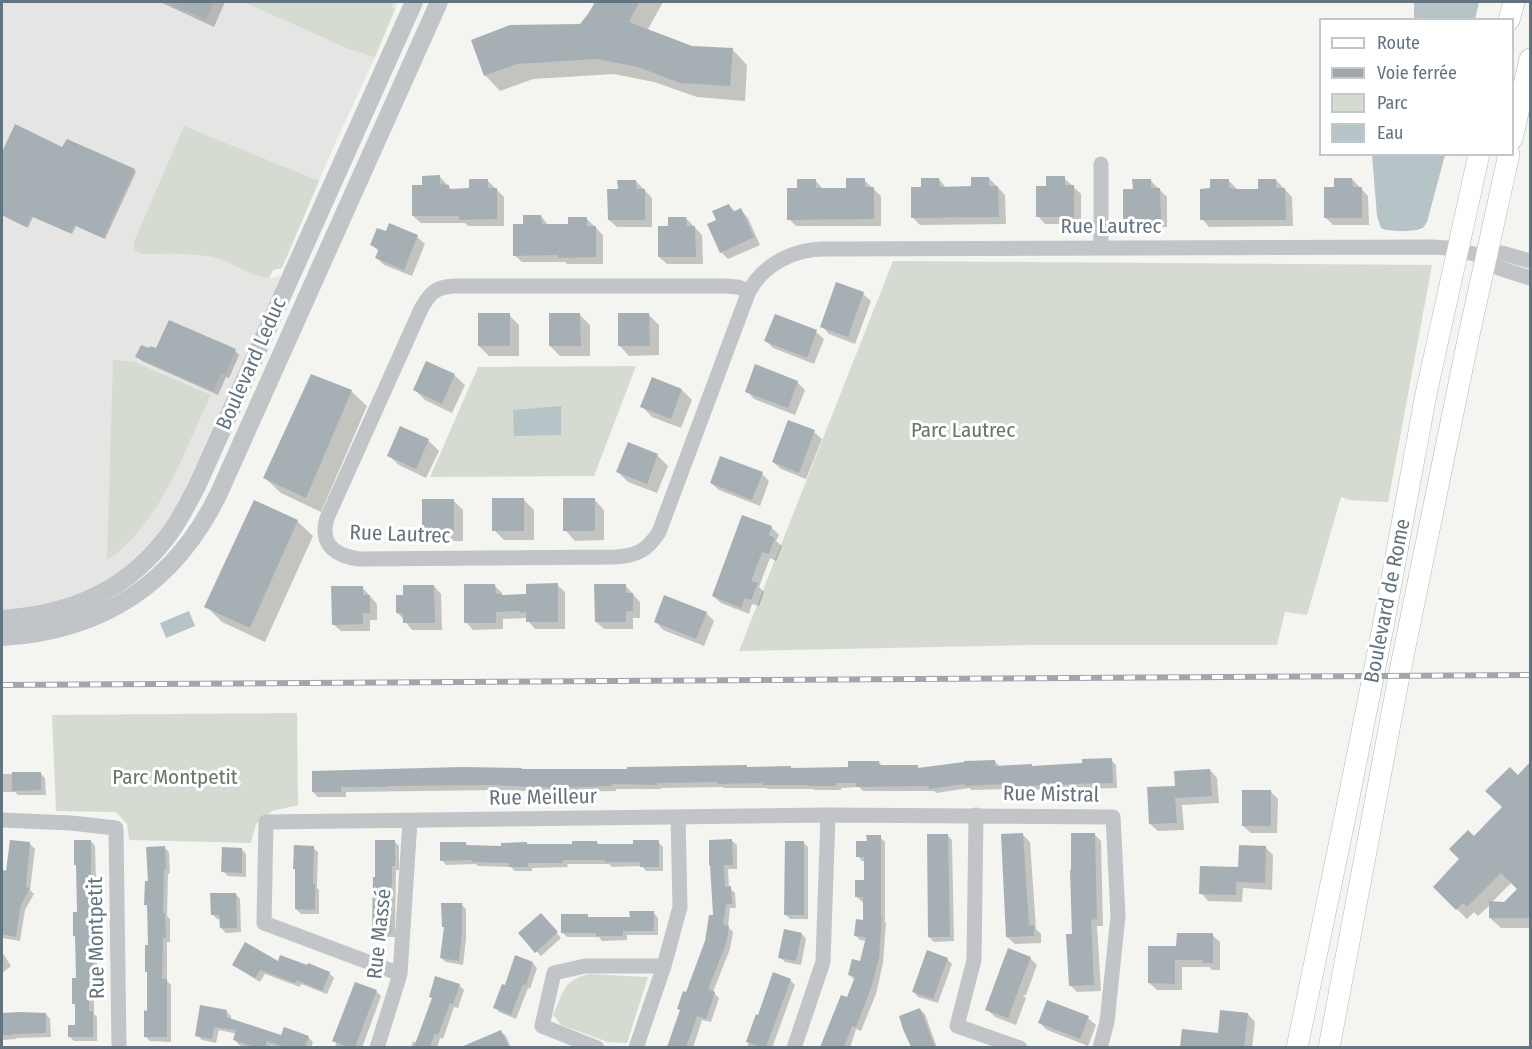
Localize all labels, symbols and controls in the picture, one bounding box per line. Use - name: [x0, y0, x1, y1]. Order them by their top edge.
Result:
- legend: [1319, 18, 1514, 156]
- text: Route: [1377, 32, 1420, 54]
- text: Voie ferrée: [1377, 62, 1457, 84]
- text: Parc: [1377, 92, 1408, 114]
- text: Eau: [1377, 122, 1403, 144]
- street label: Rue Lautrec: [1060, 214, 1162, 240]
- street label: Boulevard Leduc: [212, 294, 292, 434]
- park label: Parc Lautrec: [911, 418, 1015, 444]
- street label: Boulevard de Rome: [1360, 517, 1416, 685]
- street label: Rue Lautrec: [349, 521, 451, 549]
- park label: Parc Montpetit: [112, 765, 238, 791]
- street label: Rue Mistral: [1003, 782, 1099, 808]
- street label: Rue Meilleur: [489, 784, 597, 812]
- street label: Rue Montpetit: [83, 877, 111, 999]
- street label: Rue Massé: [363, 887, 397, 981]

